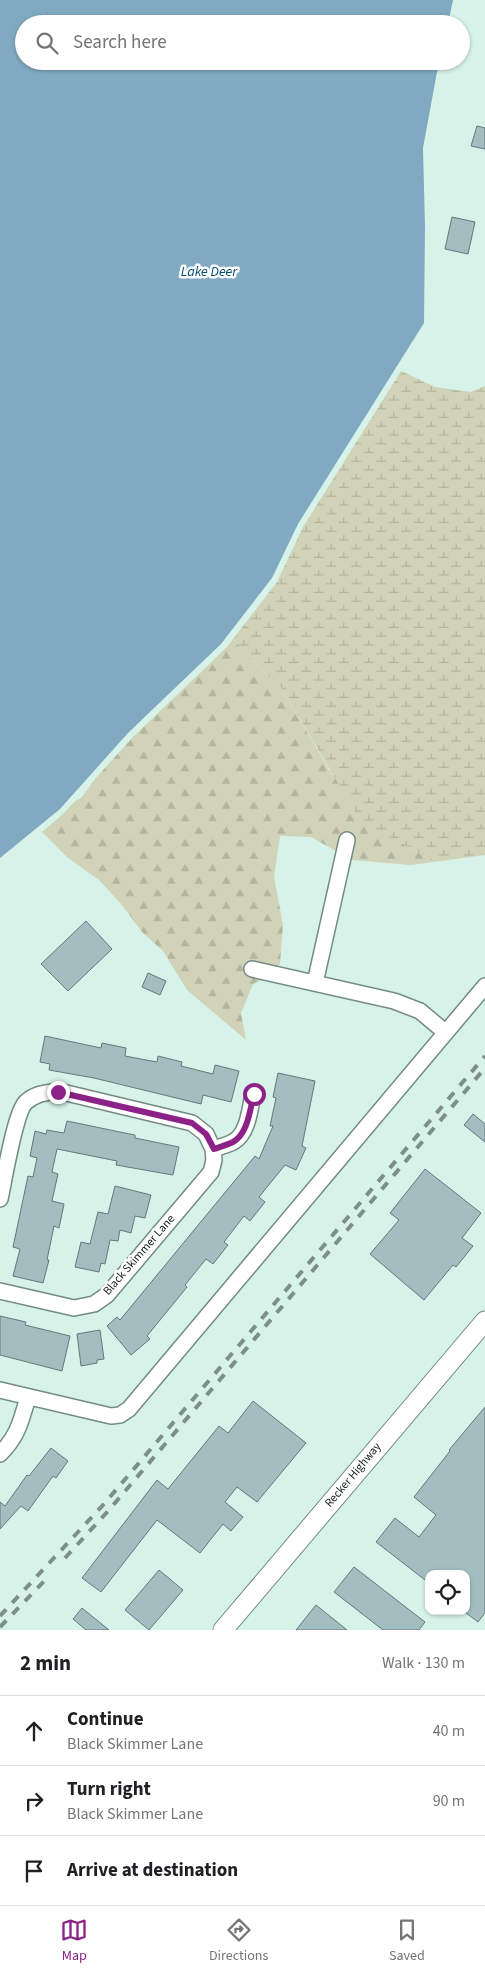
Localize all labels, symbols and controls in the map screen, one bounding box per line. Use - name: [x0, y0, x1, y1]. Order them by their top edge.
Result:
- search box: [15, 15, 470, 70]
- icon: search: [33, 29, 61, 57]
- text: Search here: [73, 29, 167, 56]
- water label: Lake Deer: [181, 262, 238, 282]
- route end: [47, 1081, 70, 1104]
- route start: [243, 1083, 266, 1106]
- street label: Black Skimmer Lane: [99, 1211, 179, 1299]
- street label: Recker Highway: [321, 1439, 385, 1511]
- map controls: [425, 1570, 470, 1615]
- button: locate: [425, 1570, 470, 1615]
- text: 2 min: [20, 1648, 71, 1678]
- text: Walk · 130 m: [382, 1652, 465, 1674]
- text: Continue: [67, 1706, 144, 1733]
- icon: ahead: [20, 1717, 48, 1745]
- text: 40 m: [433, 1720, 465, 1742]
- text: Black Skimmer Lane: [67, 1733, 203, 1755]
- text: Turn right: [67, 1776, 151, 1803]
- icon: right: [20, 1787, 48, 1815]
- text: 90 m: [433, 1790, 465, 1812]
- text: Black Skimmer Lane: [67, 1803, 203, 1825]
- icon: arrive: [20, 1857, 48, 1885]
- text: Arrive at destination: [67, 1857, 238, 1884]
- tab: Map: [60, 1916, 88, 1966]
- tab: Directions: [209, 1916, 268, 1966]
- tab: Saved: [389, 1916, 425, 1966]

